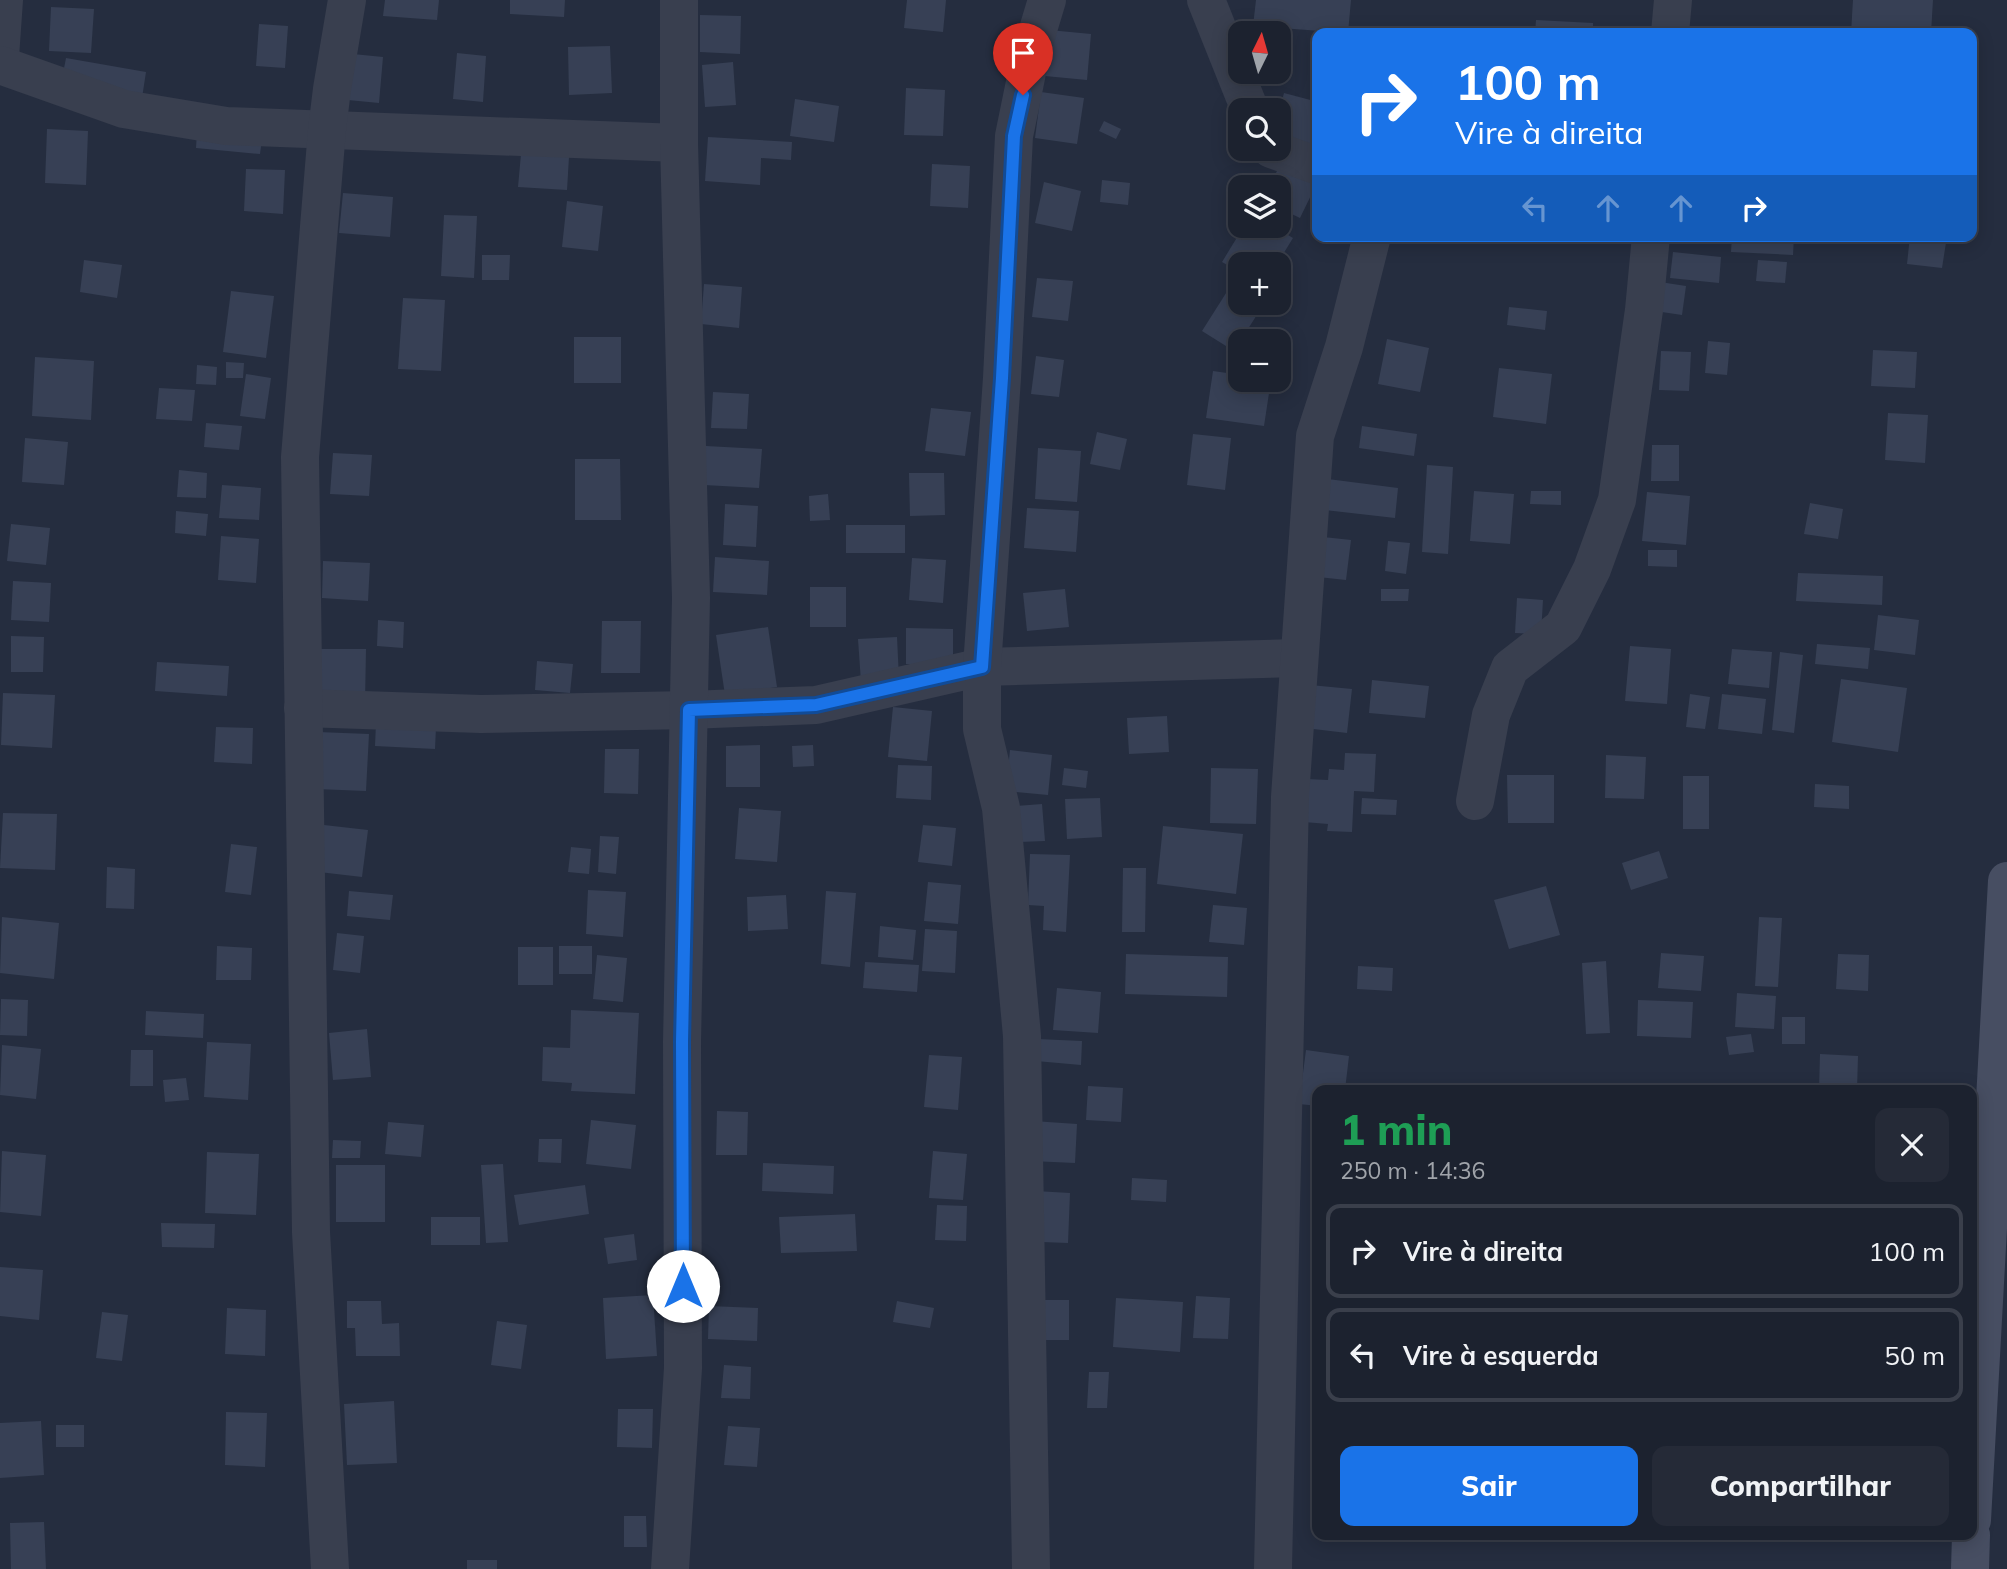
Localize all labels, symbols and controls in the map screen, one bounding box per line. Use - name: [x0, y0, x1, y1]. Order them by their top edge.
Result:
- north arrow: [1228, 21, 1292, 84]
- map controls: [1228, 21, 1291, 392]
- pin: [993, 23, 1053, 95]
- icon: arrive: [1004, 34, 1042, 72]
- text: 100 m: [1455, 51, 1601, 112]
- icon: right: [1340, 56, 1431, 147]
- button: search: [1228, 98, 1291, 161]
- text: Vire à direita: [1455, 112, 1643, 152]
- button: layers: [1228, 175, 1291, 238]
- icon: left: [1516, 189, 1554, 227]
- icon: ahead: [1589, 189, 1627, 227]
- icon: ahead: [1662, 189, 1700, 227]
- icon: right: [1735, 189, 1773, 227]
- button: +: [1228, 252, 1291, 315]
- button: −: [1228, 329, 1291, 392]
- text: 1 min: [1340, 1103, 1453, 1156]
- button: close: [1875, 1108, 1949, 1182]
- text: 250 m · 14:36: [1340, 1156, 1485, 1185]
- icon: right: [1344, 1232, 1382, 1270]
- text: Vire à direita: [1403, 1235, 1563, 1268]
- text: 100 m: [1869, 1235, 1945, 1268]
- position arrow: [646, 1249, 720, 1323]
- icon: left: [1344, 1336, 1382, 1374]
- text: Vire à esquerda: [1403, 1339, 1599, 1372]
- text: 50 m: [1884, 1339, 1945, 1372]
- button: Sair: [1340, 1446, 1638, 1526]
- button: Compartilhar: [1652, 1446, 1949, 1526]

